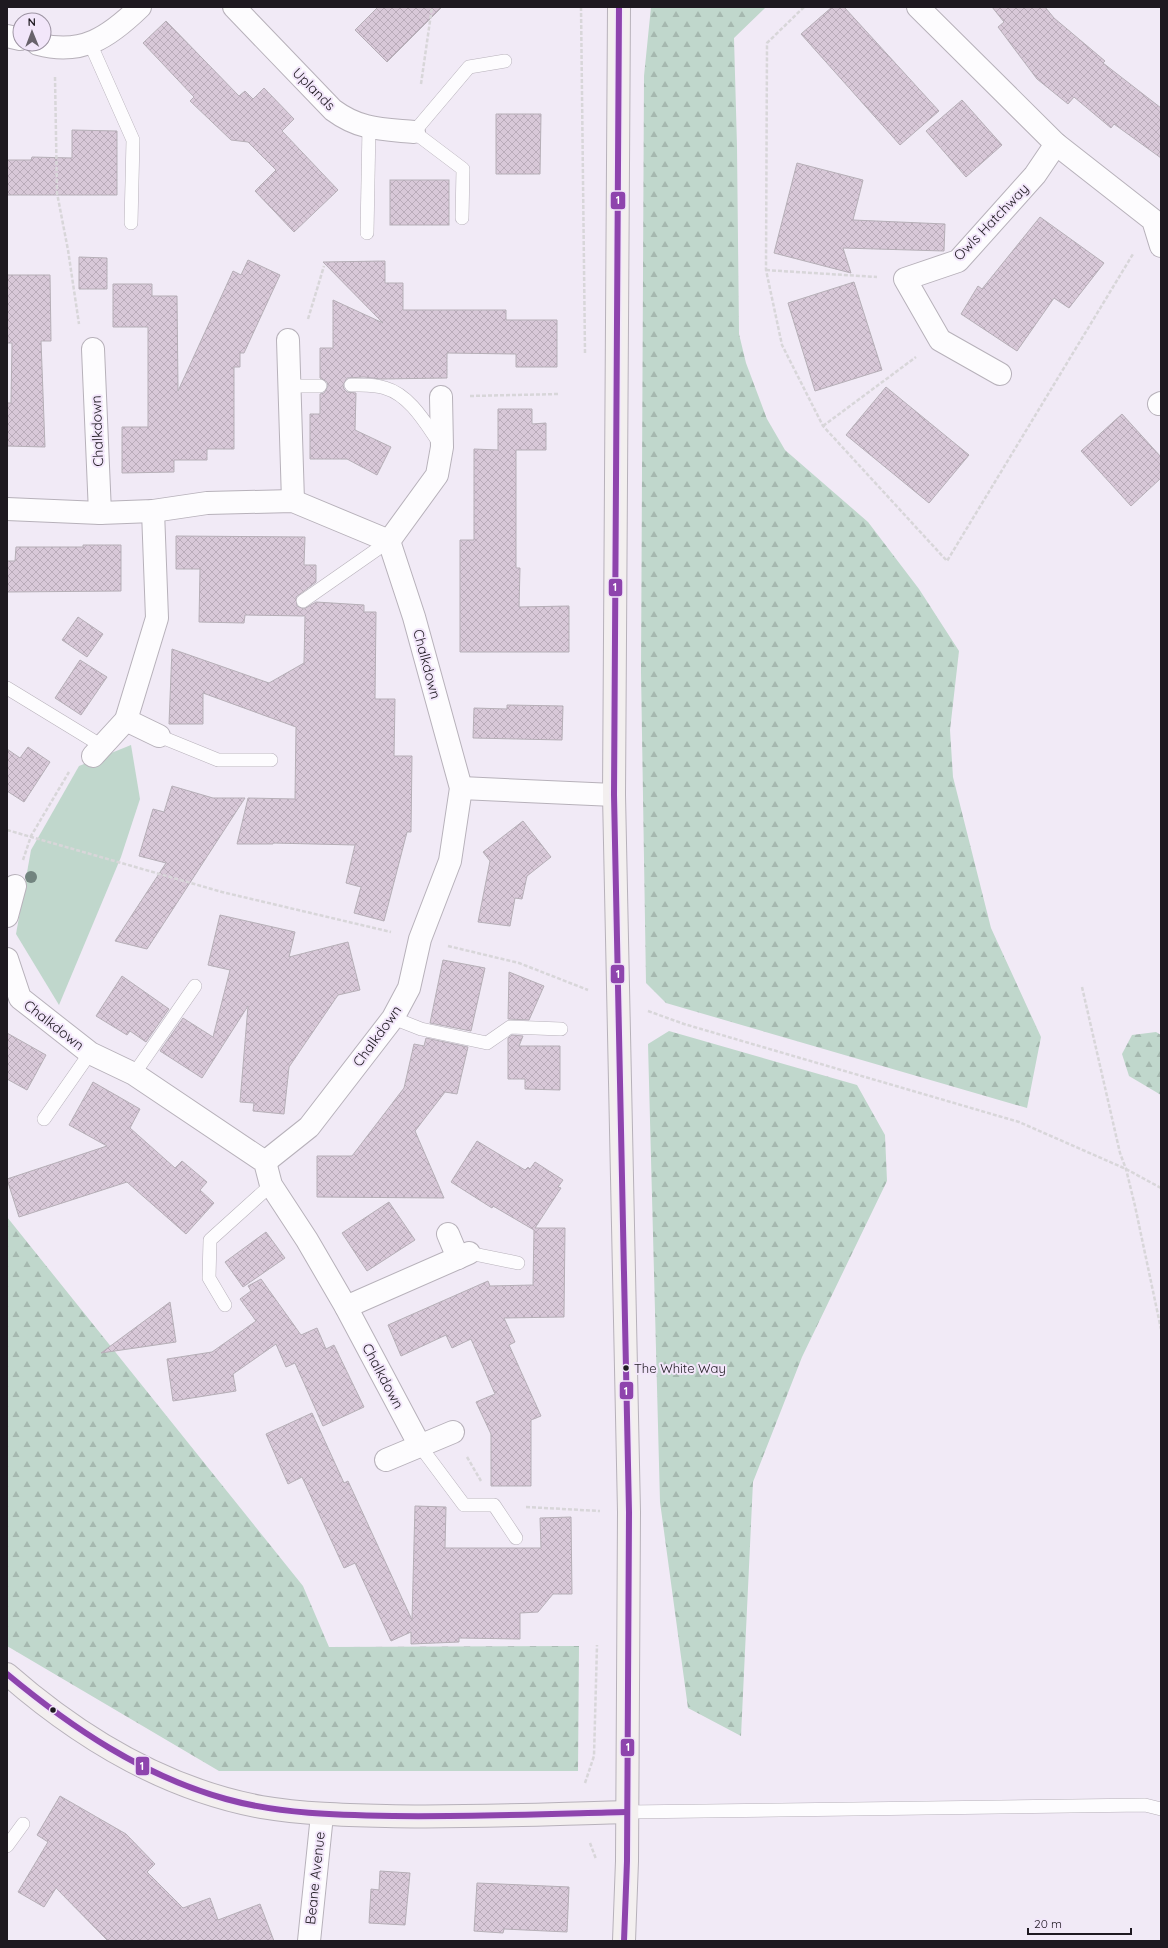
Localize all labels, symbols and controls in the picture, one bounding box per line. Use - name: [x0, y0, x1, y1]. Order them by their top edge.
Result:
- north arrow: [12, 12, 52, 52]
- text: N: [28, 15, 36, 29]
- street label: Uplands: [289, 64, 339, 114]
- street label: Owls Hatchway: [950, 180, 1032, 264]
- line badge: 1: [610, 191, 626, 210]
- text: 1: [616, 193, 620, 207]
- street label: Chalkdown: [87, 395, 107, 467]
- line badge: 1: [608, 578, 623, 597]
- text: 1: [613, 580, 617, 594]
- street label: Chalkdown: [409, 627, 445, 701]
- line badge: 1: [610, 964, 625, 984]
- text: 1: [616, 967, 620, 981]
- street label: Chalkdown: [20, 996, 88, 1054]
- street label: Chalkdown: [349, 1002, 405, 1070]
- street label: Chalkdown: [358, 1340, 408, 1412]
- place label: The White Way: [634, 1360, 726, 1376]
- marker: The White Way: [621, 1363, 631, 1373]
- line badge: 1: [619, 1381, 634, 1400]
- text: 1: [624, 1384, 628, 1398]
- unlabelled marker: [48, 1705, 58, 1715]
- line badge: 1: [620, 1738, 635, 1757]
- text: 1: [626, 1740, 630, 1754]
- line badge: 1: [135, 1756, 150, 1776]
- text: 1: [140, 1759, 144, 1773]
- street label: Beane Avenue: [301, 1831, 329, 1925]
- scale bar: [1028, 1910, 1131, 1936]
- text: 20 m: [1034, 1916, 1062, 1931]

